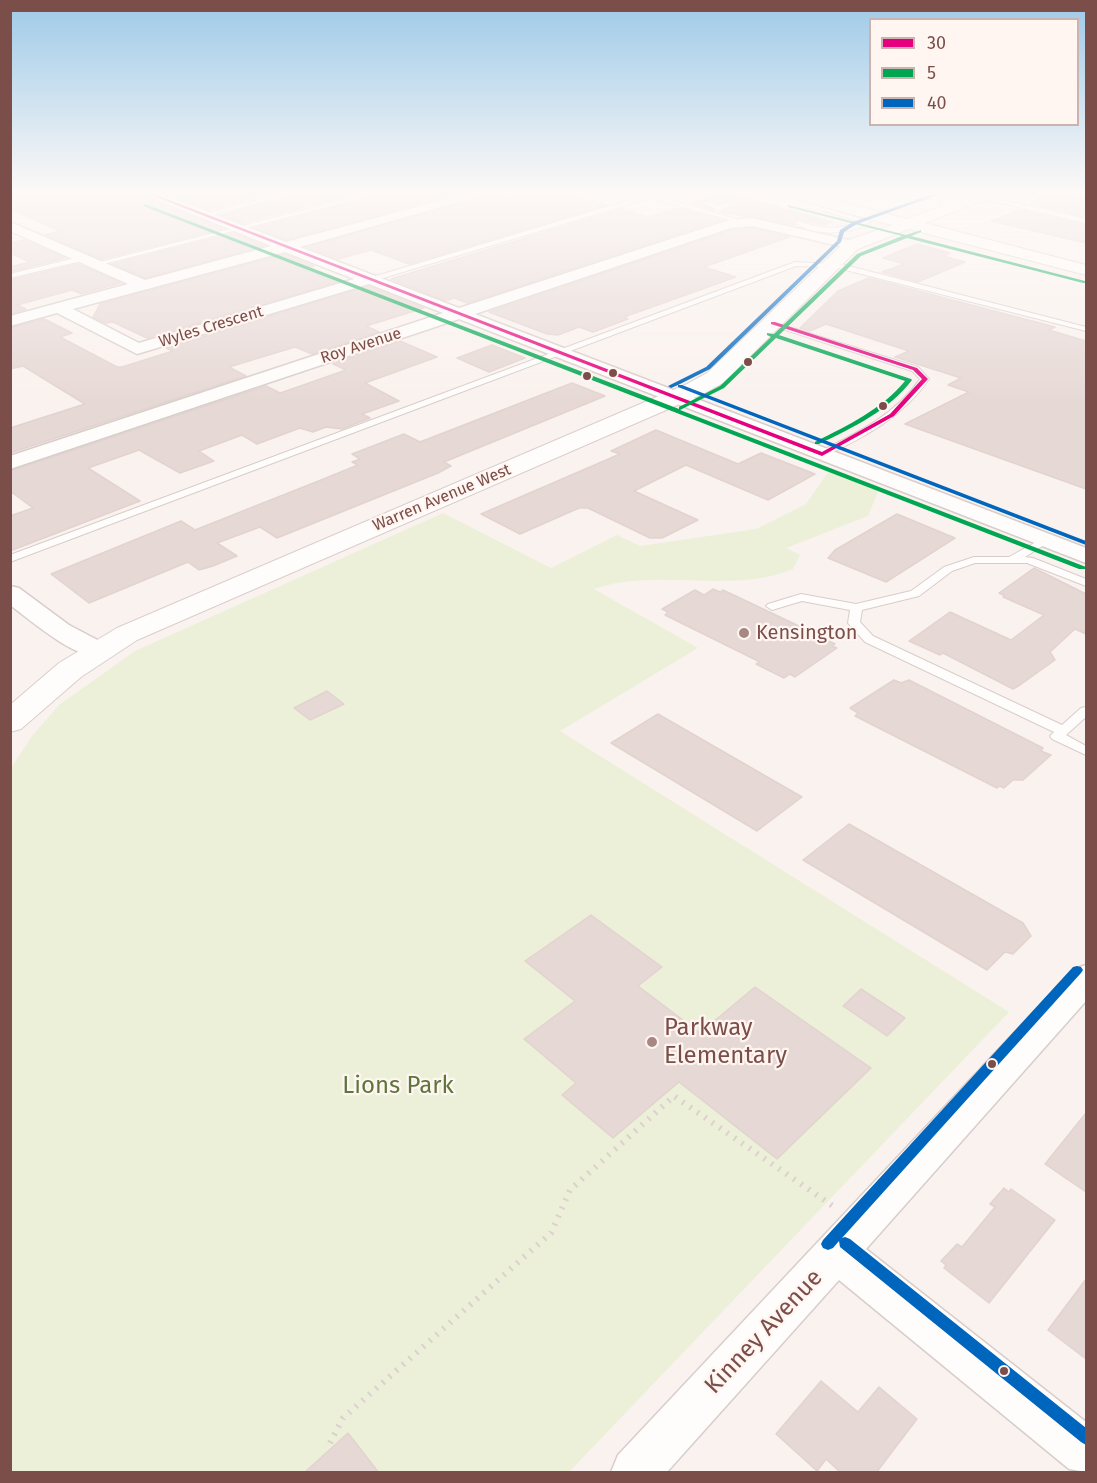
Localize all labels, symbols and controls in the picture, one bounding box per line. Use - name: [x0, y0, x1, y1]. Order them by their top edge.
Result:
- legend: [869, 18, 1079, 126]
- text: 30: [927, 32, 946, 54]
- text: 5: [927, 62, 936, 84]
- text: 40: [927, 92, 947, 114]
- street label: Wyles Crescent: [157, 302, 265, 352]
- street label: Roy Avenue: [318, 324, 404, 368]
- unlabelled marker: [742, 356, 754, 368]
- unlabelled marker: [607, 367, 619, 379]
- unlabelled marker: [581, 370, 593, 382]
- unlabelled marker: [877, 400, 889, 412]
- street label: Warren Avenue West: [370, 460, 514, 536]
- place label: Kensington: [756, 621, 858, 645]
- marker: Kensington: [737, 626, 751, 640]
- place label: Parkway Elementary: [664, 1014, 787, 1070]
- marker: Parkway Elementary: [645, 1035, 659, 1049]
- unlabelled marker: [986, 1058, 998, 1070]
- park label: Lions Park: [342, 1072, 454, 1100]
- street label: Kinney Avenue: [699, 1264, 829, 1400]
- unlabelled marker: [998, 1365, 1010, 1377]

